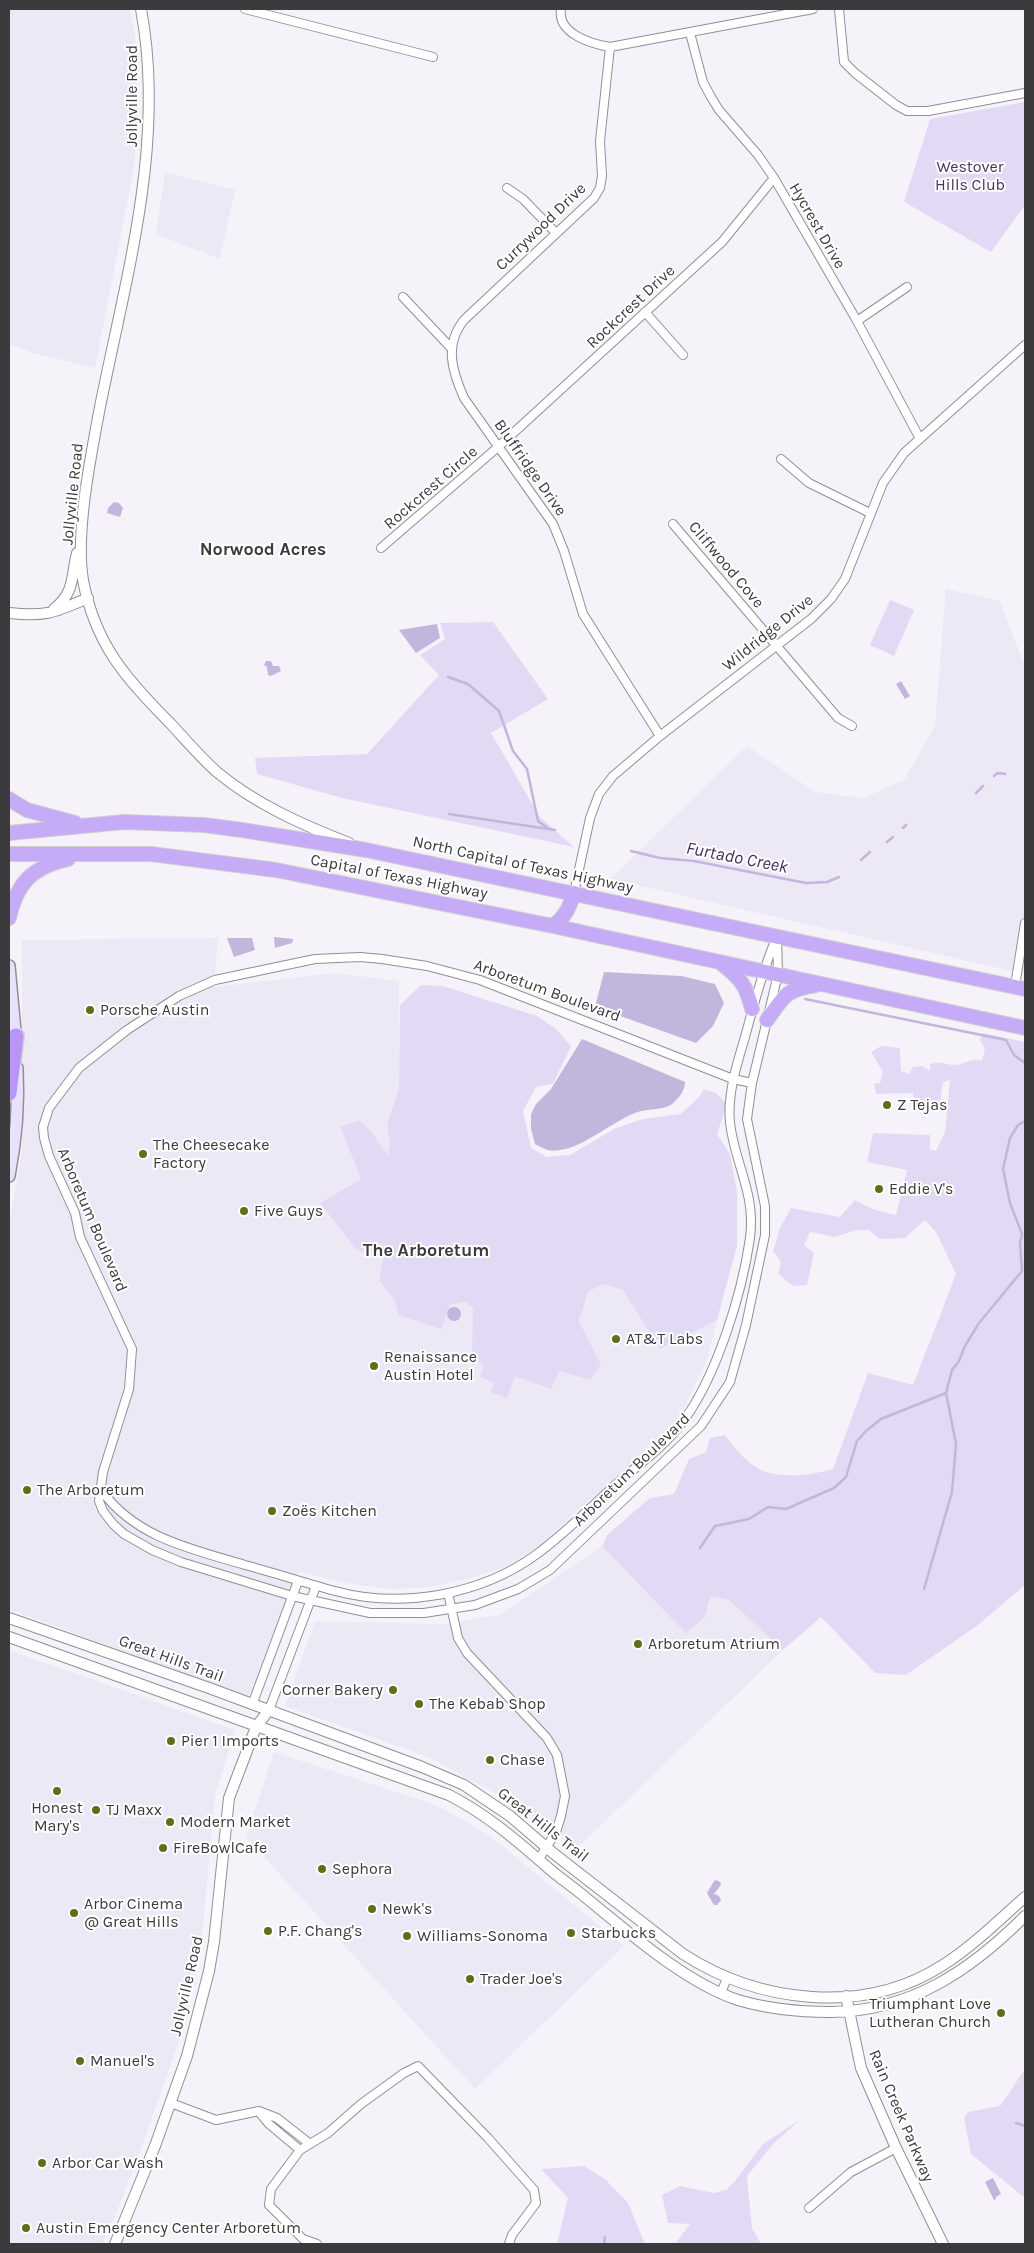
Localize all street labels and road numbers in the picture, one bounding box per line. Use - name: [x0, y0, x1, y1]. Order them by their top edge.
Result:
- street label: Jollyville Road: [122, 45, 142, 147]
- street label: Currywood Drive: [492, 179, 590, 275]
- street label: Hycrest Drive: [785, 180, 849, 272]
- street label: Rockcrest Drive: [583, 261, 679, 353]
- street label: Bluffridge Drive: [490, 416, 570, 520]
- street label: Jollyville Road: [58, 442, 88, 546]
- street label: Rockcrest Circle: [380, 442, 482, 534]
- street label: Cliffwood Cove: [684, 518, 768, 612]
- street label: Wildridge Drive: [719, 590, 817, 676]
- street label: North Capital of Texas Highway: [411, 832, 635, 898]
- street label: Capital of Texas Highway: [309, 850, 489, 904]
- street label: Arboretum Boulevard: [471, 955, 623, 1027]
- street label: Arboretum Boulevard: [53, 1145, 131, 1295]
- street label: Arboretum Boulevard: [570, 1409, 694, 1531]
- street label: Great Hills Trail: [116, 1631, 226, 1687]
- street label: Great Hills Trail: [494, 1783, 592, 1867]
- street label: Jollyville Road: [166, 1934, 208, 2038]
- street label: Rain Creek Parkway: [864, 2047, 938, 2185]

